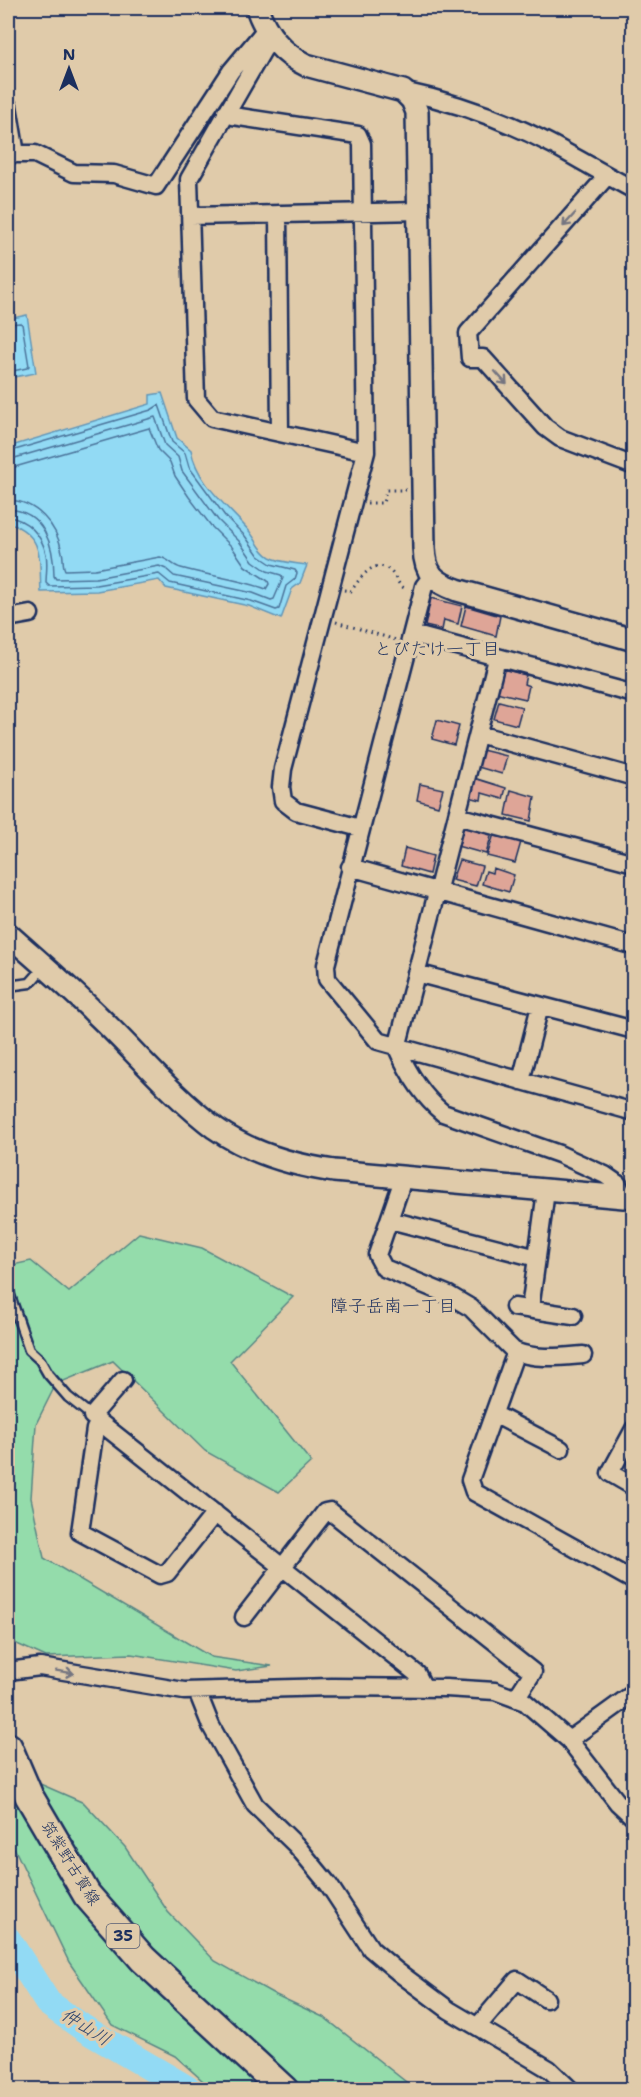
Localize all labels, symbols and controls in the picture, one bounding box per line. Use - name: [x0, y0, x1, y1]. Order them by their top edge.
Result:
- north arrow: [39, 39, 99, 99]
- text: N: [63, 44, 75, 65]
- one-way arrow: [562, 212, 576, 227]
- one-way arrow: [494, 371, 508, 386]
- district label: とびたけ一丁目: [374, 637, 500, 661]
- district label: 障子岳南一丁目: [330, 1294, 456, 1318]
- one-way arrow: [55, 1666, 75, 1677]
- street label: 筑紫野古賀線: [37, 1817, 105, 1909]
- road number: 35: [106, 1924, 140, 1948]
- water label: 仲山川: [57, 2003, 115, 2051]

